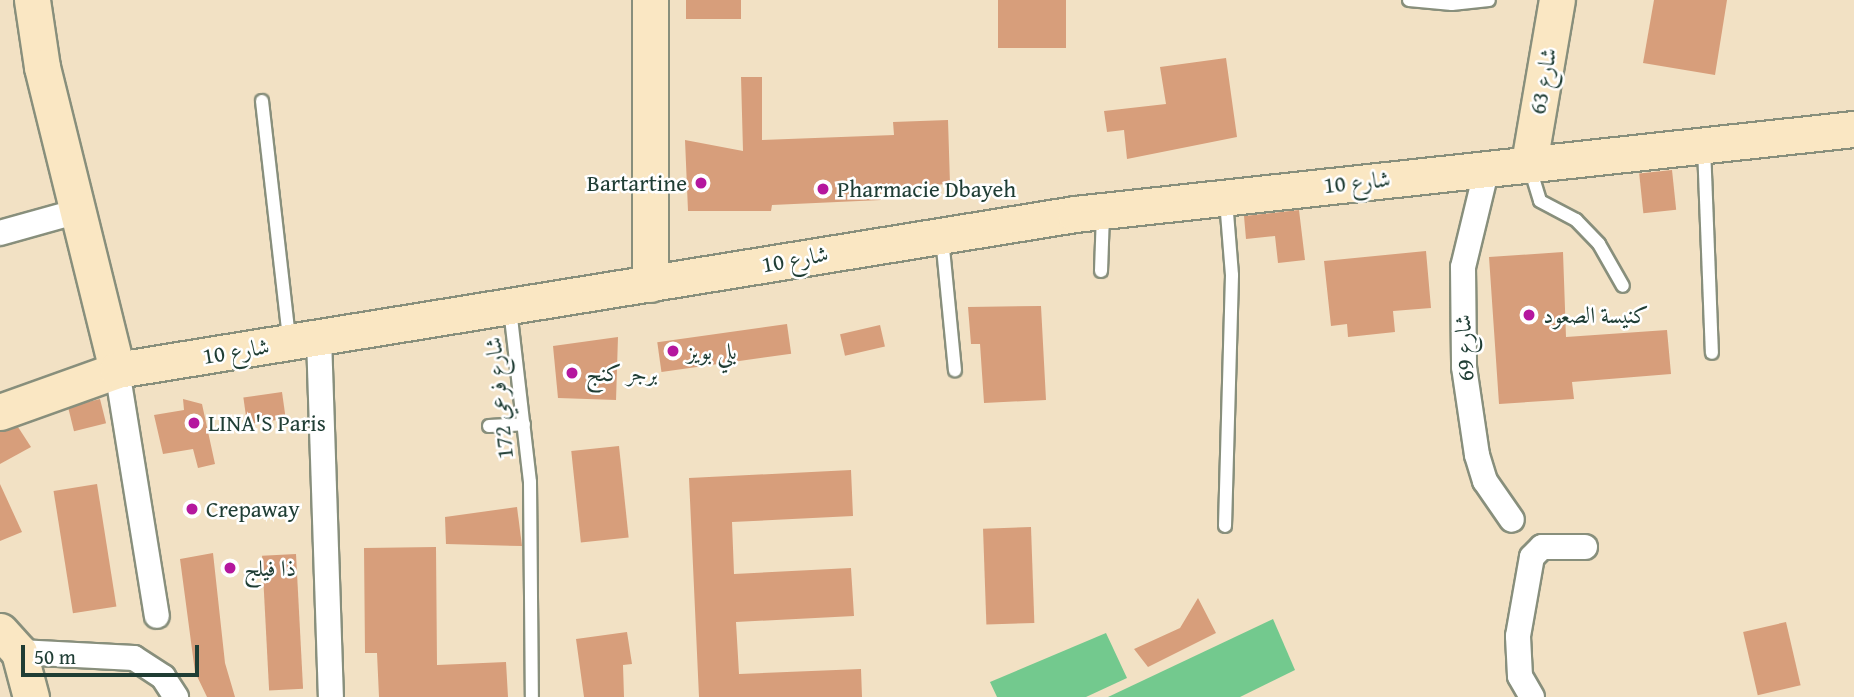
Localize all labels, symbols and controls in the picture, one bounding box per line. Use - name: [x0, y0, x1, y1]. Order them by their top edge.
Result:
- street label: شارع 63: [1524, 46, 1562, 116]
- street label: شارع 10: [1322, 165, 1392, 199]
- place label: Bartartine: [587, 169, 687, 197]
- marker: Bartartine: [693, 175, 709, 191]
- place label: Pharmacie Dbayeh: [837, 175, 1016, 203]
- marker: Pharmacie Dbayeh: [815, 181, 831, 197]
- street label: شارع 10: [760, 240, 830, 278]
- place label: كنيسة الصعود: [1543, 301, 1649, 329]
- marker: كنيسة الصعود: [1521, 307, 1537, 323]
- street label: شارع 69: [1448, 314, 1480, 382]
- street label: شارع 10: [201, 332, 271, 370]
- street label: شارع فرعي 172: [479, 336, 519, 460]
- place label: بلي بويز: [687, 337, 737, 365]
- marker: بلي بويز: [665, 343, 681, 359]
- place label: برجر كنج: [586, 359, 658, 387]
- marker: برجر كنج: [564, 365, 580, 381]
- place label: LINA'S Paris: [208, 409, 326, 437]
- marker: LINA'S Paris: [186, 415, 202, 431]
- place label: Crepaway: [206, 495, 300, 523]
- marker: Crepaway: [184, 501, 200, 517]
- place label: ذا فيلج: [244, 554, 296, 582]
- marker: ذا فيلج: [222, 560, 238, 576]
- scale bar: [24, 630, 203, 674]
- text: 50 m: [34, 641, 76, 672]

